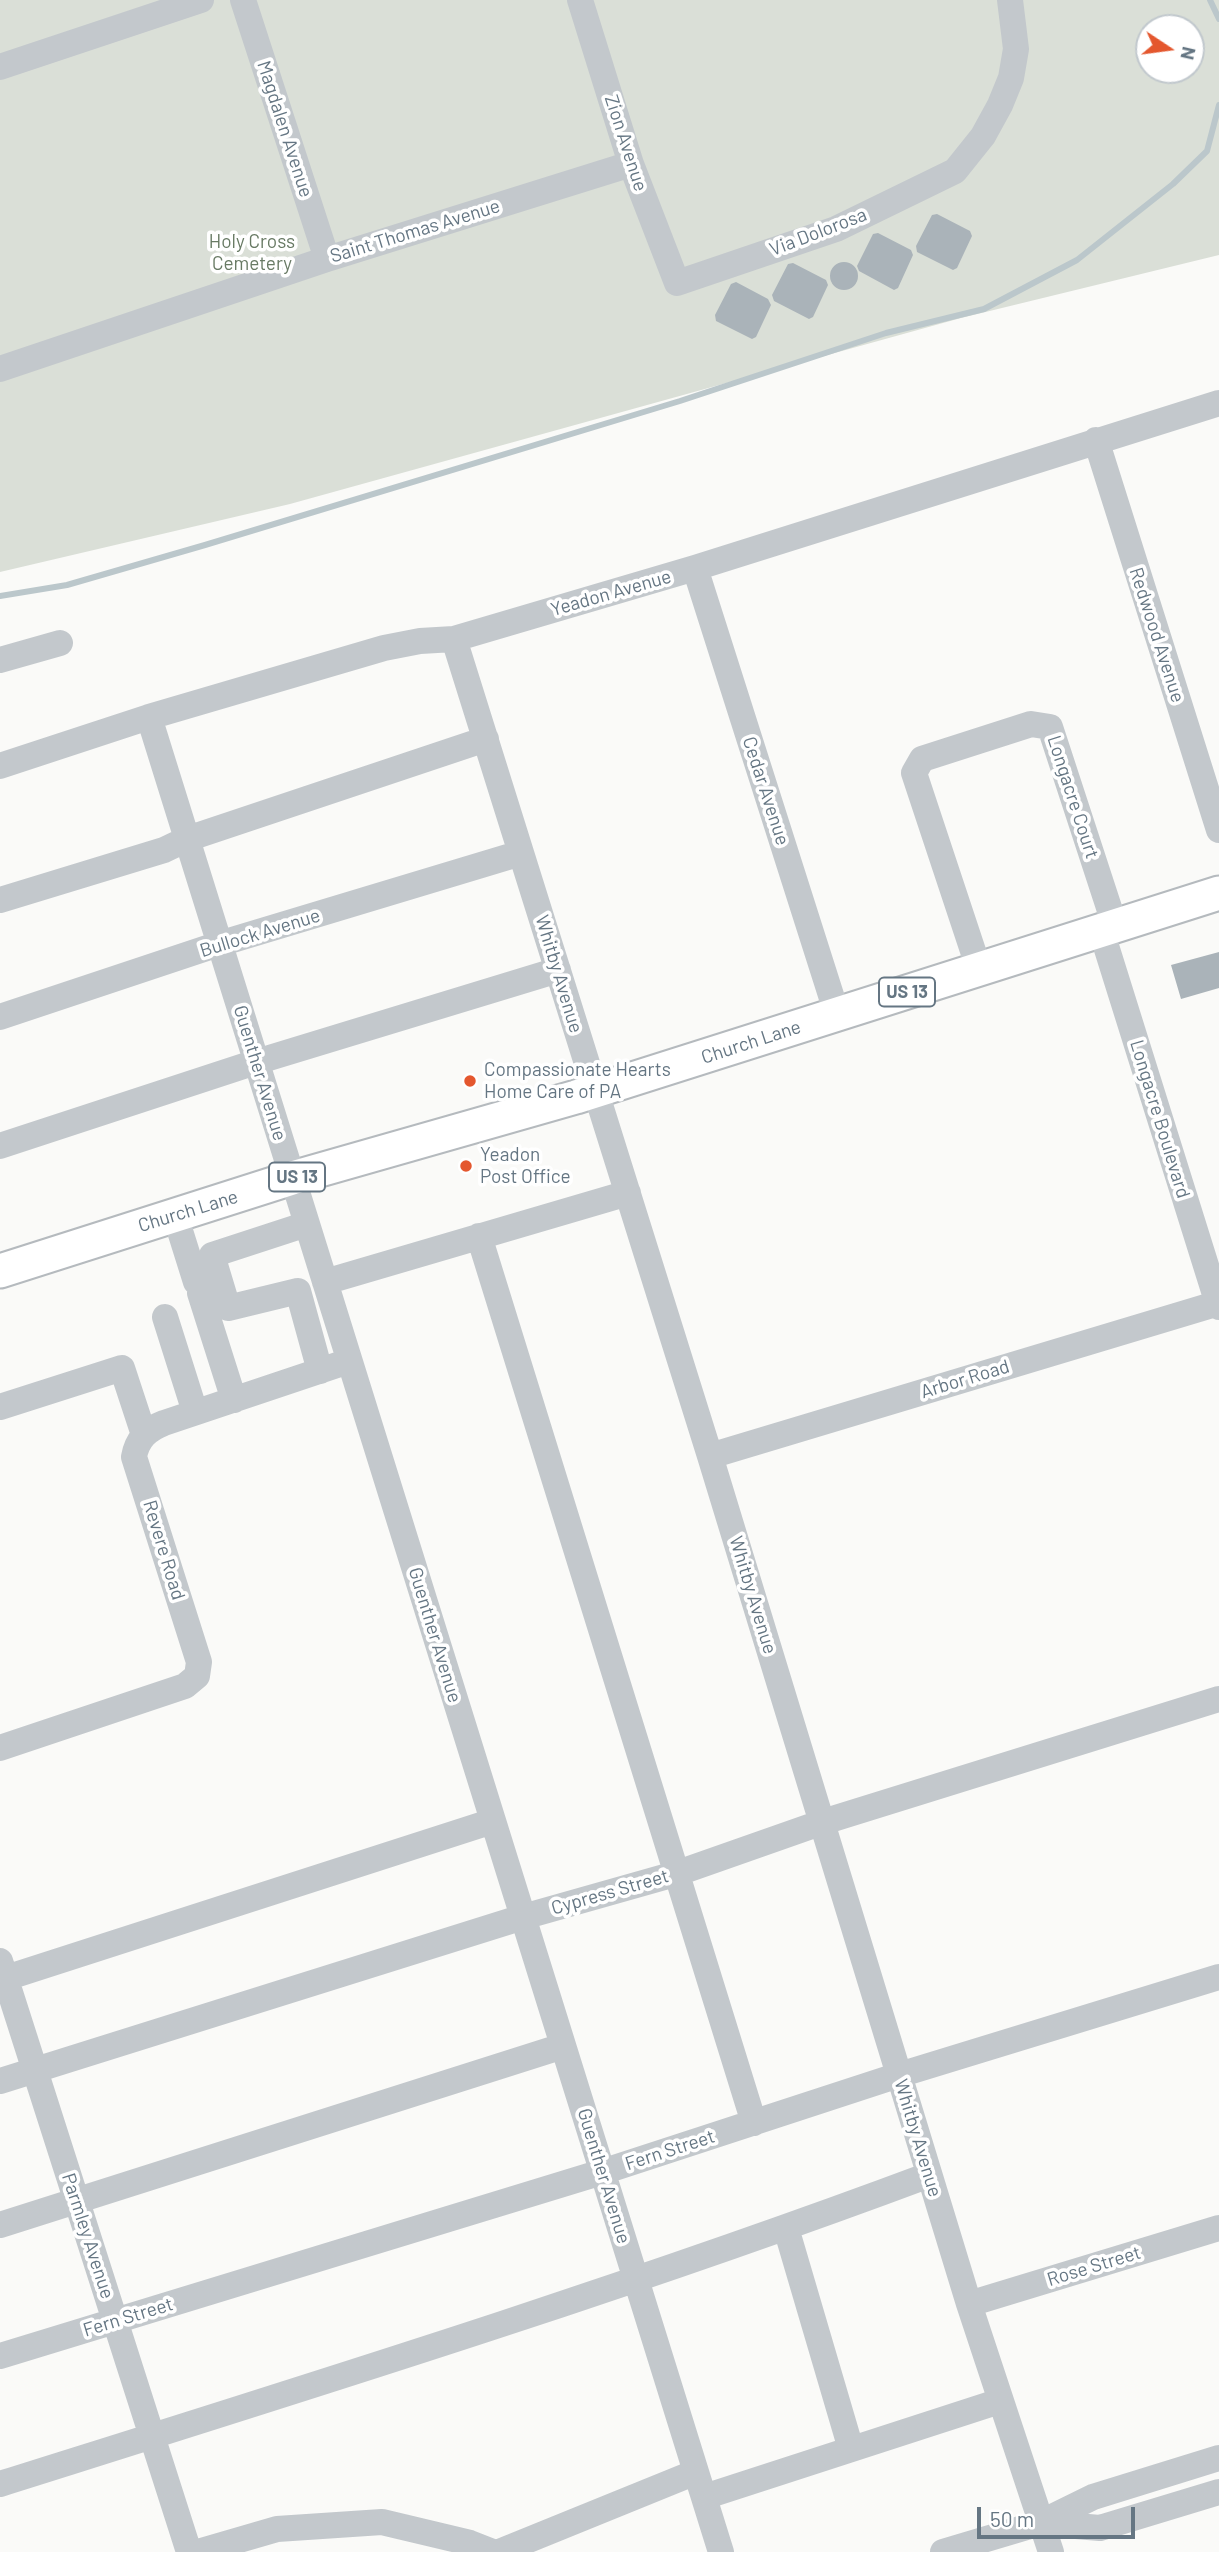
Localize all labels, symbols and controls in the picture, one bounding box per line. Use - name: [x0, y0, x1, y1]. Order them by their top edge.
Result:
- north arrow: [1135, 14, 1205, 84]
- text: N: [1176, 45, 1202, 62]
- street label: Magdalen Avenue: [252, 58, 318, 200]
- street label: Zion Avenue: [600, 92, 652, 194]
- street label: Saint Thomas Avenue: [327, 194, 503, 268]
- street label: Via Dolorosa: [766, 203, 870, 261]
- park label: Holy Cross Cemetery: [209, 231, 295, 275]
- street label: Yeadon Avenue: [548, 565, 674, 621]
- street label: Redwood Avenue: [1124, 565, 1190, 705]
- street label: Longacre Court: [1042, 733, 1104, 861]
- street label: Cedar Avenue: [738, 734, 794, 848]
- street label: Bullock Avenue: [197, 904, 323, 962]
- street label: Whitby Avenue: [530, 912, 588, 1036]
- road number: US 13: [879, 978, 935, 1007]
- street label: Guenther Avenue: [229, 1003, 291, 1143]
- street label: Church Lane: [698, 1015, 804, 1069]
- street label: Longacre Boulevard: [1125, 1037, 1195, 1201]
- place label: Compassionate Hearts Home Care of PA: [484, 1059, 671, 1103]
- marker: Compassionate Hearts Home Care of PA: [462, 1073, 478, 1089]
- place label: Yeadon Post Office: [480, 1144, 571, 1188]
- marker: Yeadon Post Office: [458, 1158, 474, 1174]
- road number: US 13: [269, 1162, 325, 1192]
- street label: Church Lane: [135, 1185, 241, 1237]
- street label: Arbor Road: [918, 1355, 1012, 1403]
- street label: Revere Road: [138, 1497, 190, 1603]
- street label: Whitby Avenue: [724, 1533, 782, 1657]
- street label: Guenther Avenue: [404, 1565, 466, 1705]
- street label: Cypress Street: [549, 1864, 671, 1920]
- street label: Whitby Avenue: [889, 2076, 947, 2200]
- street label: Guenther Avenue: [573, 2106, 635, 2246]
- street label: Fern Street: [622, 2125, 718, 2175]
- street label: Parmley Avenue: [57, 2170, 119, 2302]
- street label: Rose Street: [1044, 2241, 1144, 2291]
- street label: Fern Street: [80, 2293, 176, 2341]
- scale bar: [981, 2492, 1138, 2536]
- text: 50 m: [990, 2506, 1034, 2531]

